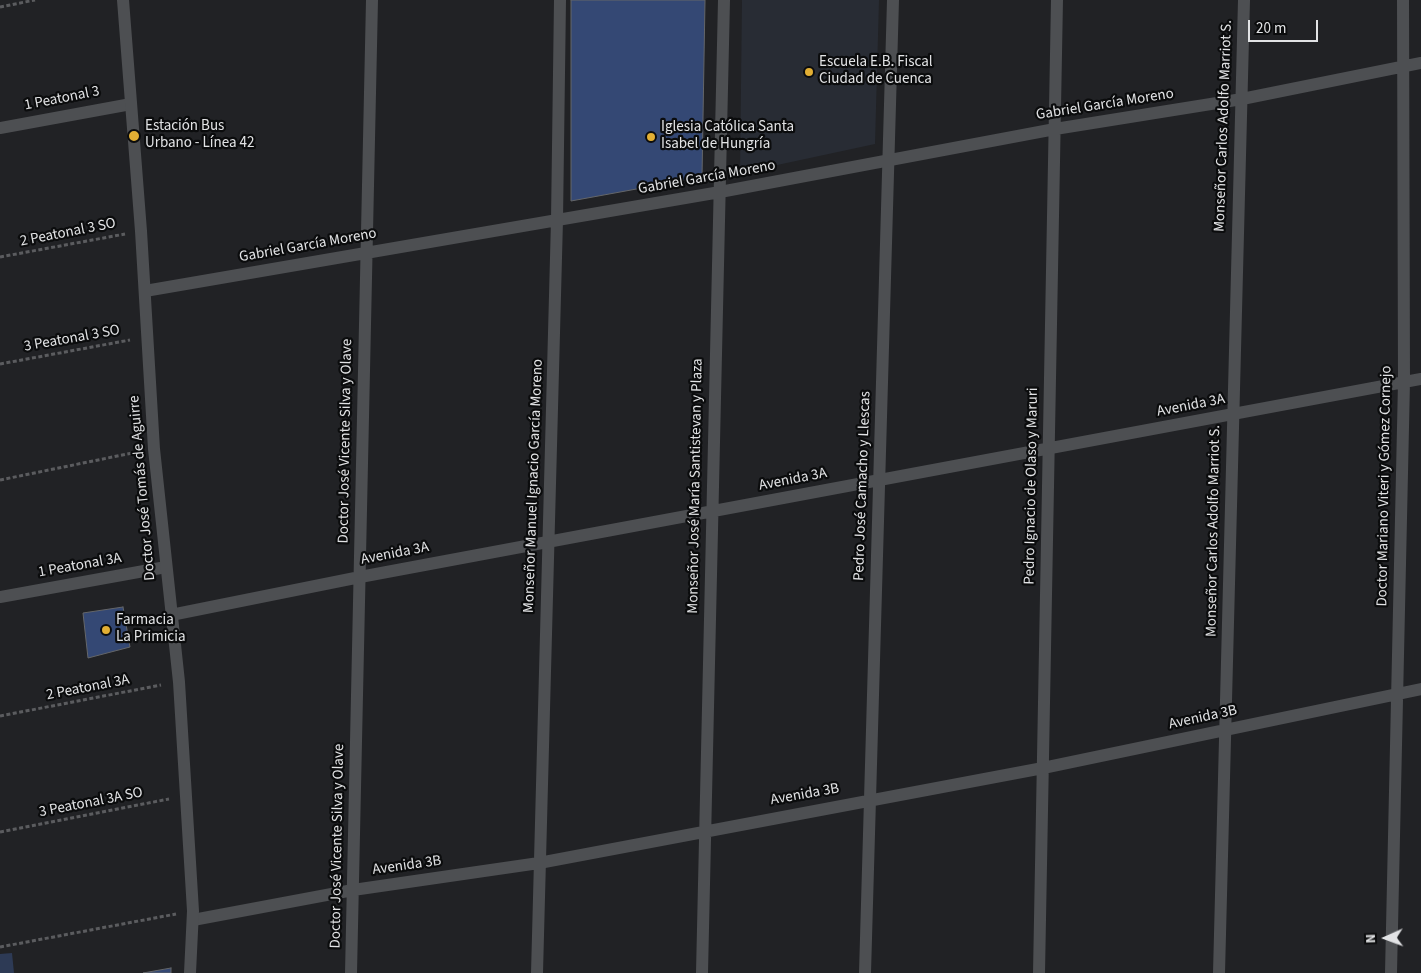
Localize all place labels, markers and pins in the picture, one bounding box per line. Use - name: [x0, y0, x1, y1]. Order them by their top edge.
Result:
- place label: Escuela E.B. Fiscal Ciudad de Cuenca: [819, 54, 933, 89]
- marker: Escuela E.B. Fiscal Ciudad de Cuenca: [803, 66, 815, 78]
- place label: Estación Bus Urbano - Línea 42: [145, 118, 254, 153]
- place label: Iglesia Católica Santa Isabel de Hungría: [661, 119, 794, 154]
- marker: Estación Bus Urbano - Línea 42: [127, 129, 141, 143]
- marker: Iglesia Católica Santa Isabel de Hungría: [645, 131, 657, 143]
- place label: Farmacia La Primicia: [116, 612, 185, 647]
- marker: Farmacia La Primicia: [100, 624, 112, 636]

